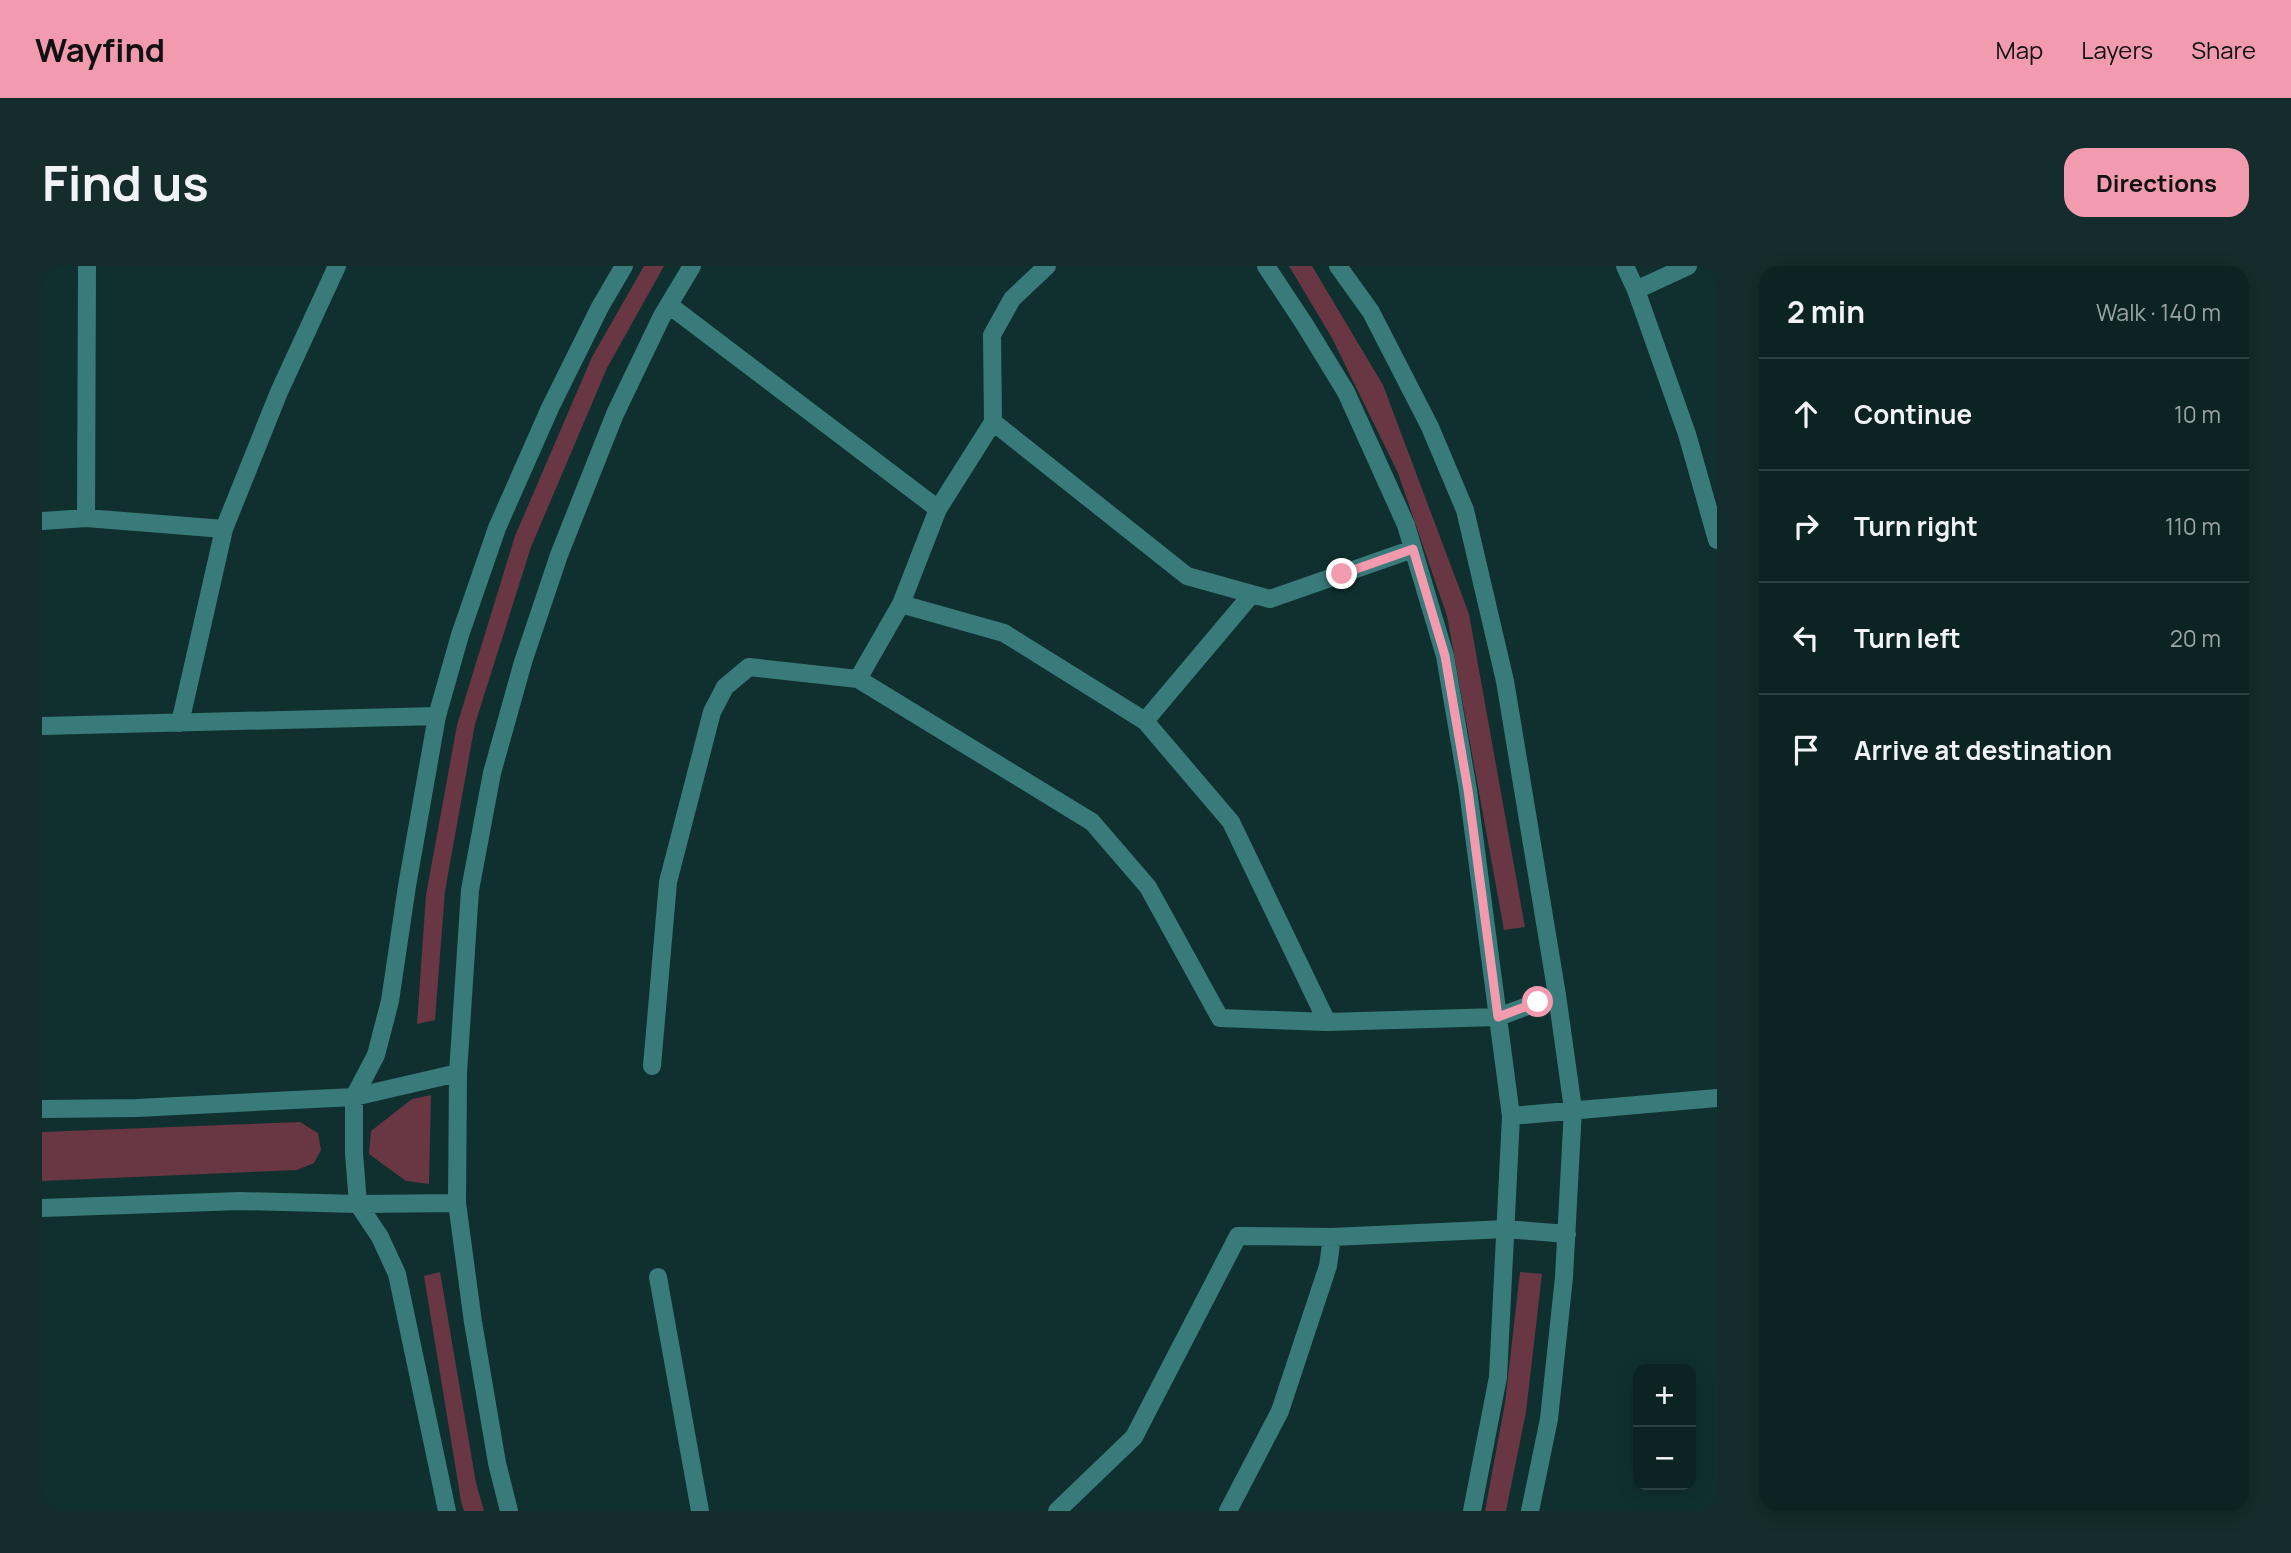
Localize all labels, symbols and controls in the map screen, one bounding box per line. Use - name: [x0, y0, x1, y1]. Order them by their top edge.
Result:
- text: Wayfind: [35, 27, 165, 72]
- text: Map: [1996, 33, 2043, 66]
- text: Layers: [2081, 33, 2153, 66]
- text: Share: [2191, 33, 2256, 66]
- button: Directions: [2064, 148, 2249, 217]
- text: Find us: [42, 149, 209, 216]
- text: 2 min: [1787, 291, 1865, 332]
- text: Walk · 140 m: [2096, 296, 2221, 328]
- icon: ahead: [1787, 395, 1825, 433]
- text: Continue: [1854, 396, 1972, 432]
- text: 10 m: [2174, 398, 2221, 430]
- icon: right: [1787, 507, 1825, 545]
- text: Turn right: [1854, 508, 1978, 544]
- text: 110 m: [2165, 510, 2221, 542]
- route end: [1326, 558, 1357, 589]
- icon: left: [1787, 619, 1825, 657]
- text: Turn left: [1854, 620, 1961, 656]
- text: 20 m: [2170, 622, 2221, 654]
- icon: arrive: [1787, 731, 1825, 769]
- text: Arrive at destination: [1854, 732, 2112, 768]
- route start: [1522, 986, 1553, 1017]
- map controls: [1633, 1364, 1696, 1490]
- button: +: [1633, 1364, 1696, 1427]
- button: −: [1633, 1427, 1696, 1490]

